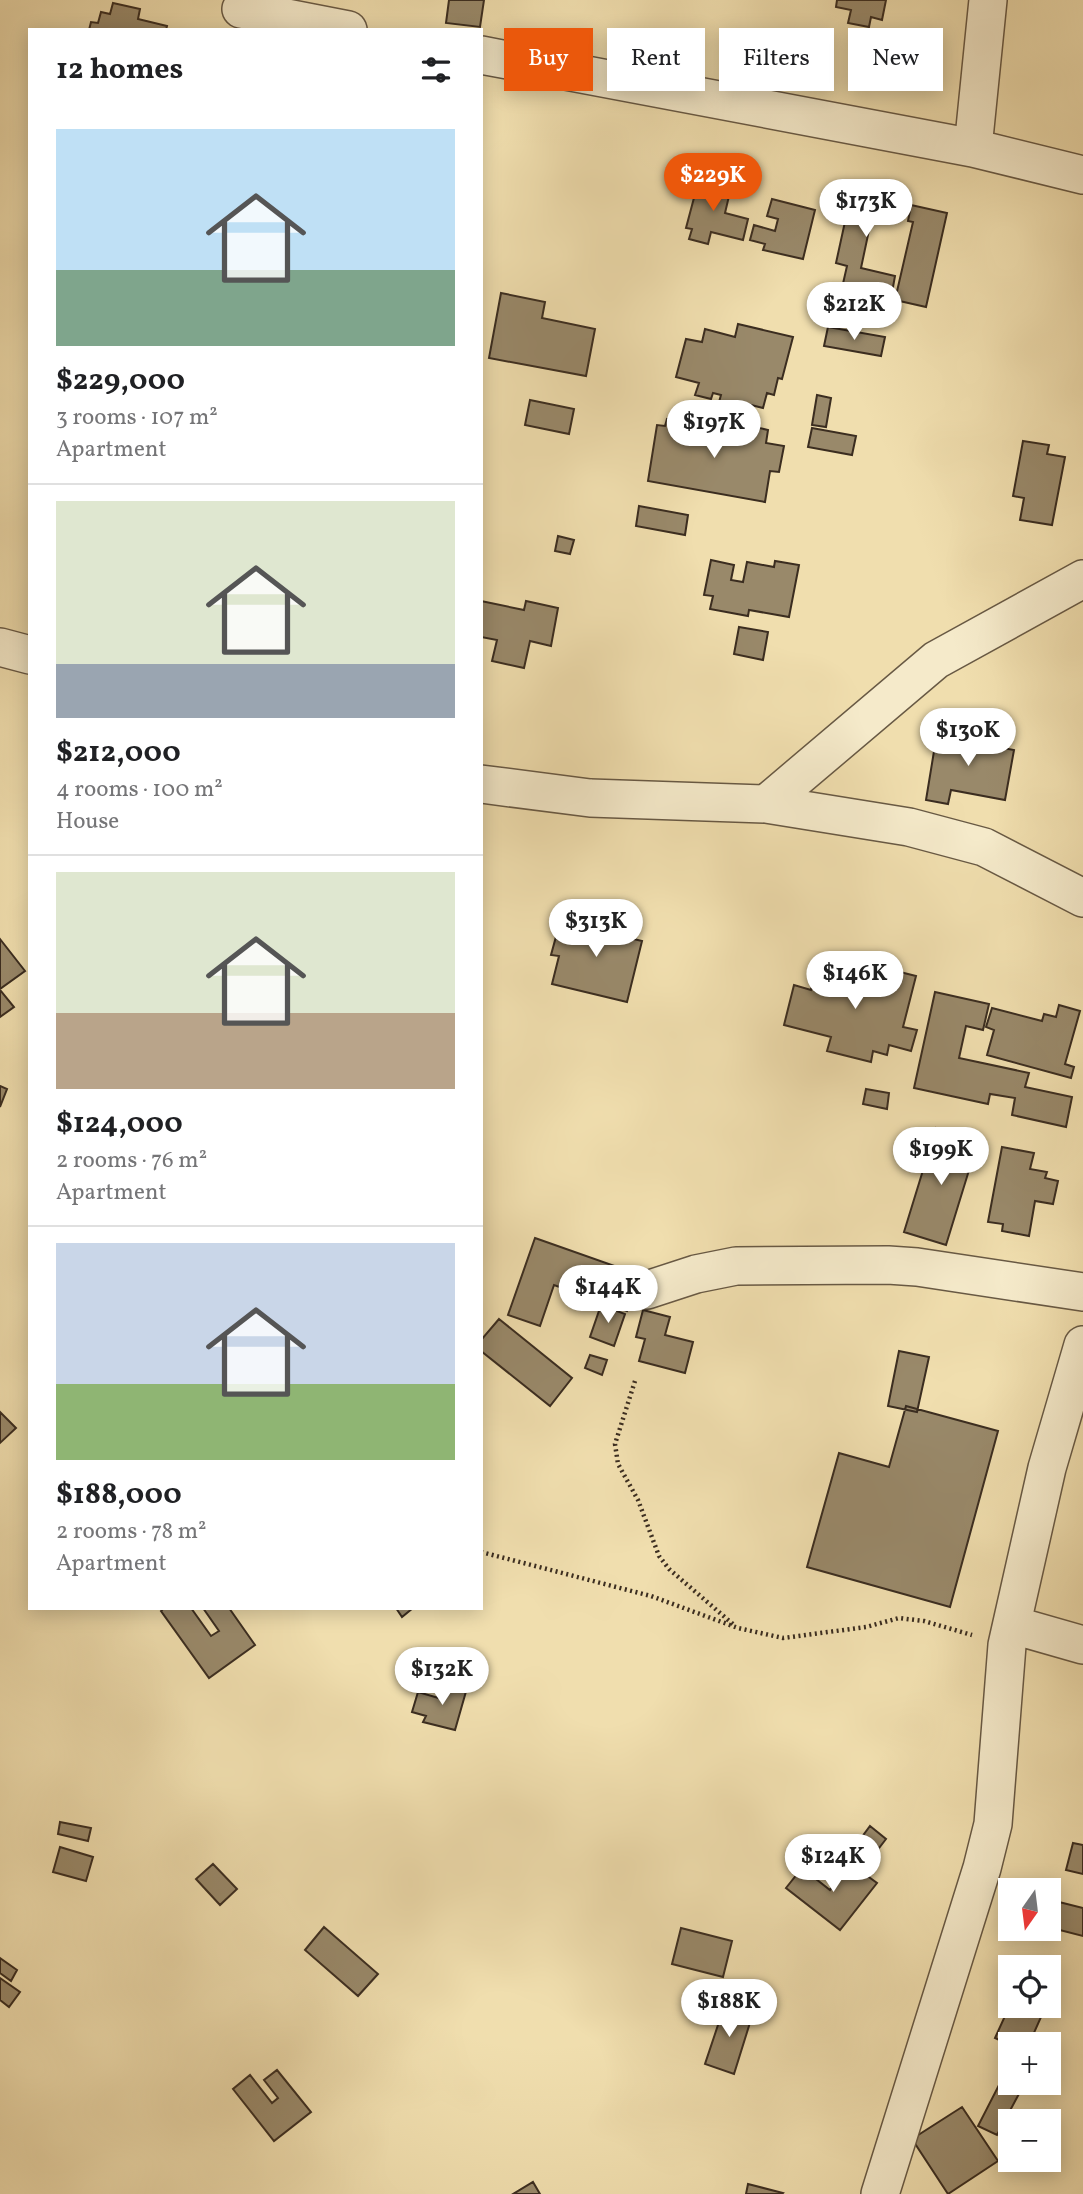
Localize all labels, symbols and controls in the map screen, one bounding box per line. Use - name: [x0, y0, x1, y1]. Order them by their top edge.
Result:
- chip: Buy: [504, 28, 593, 91]
- chip: Rent: [607, 28, 705, 91]
- chip: Filters: [719, 28, 834, 91]
- chip: New: [848, 28, 943, 91]
- text: 12 homes: [56, 49, 183, 91]
- icon: filters: [417, 51, 455, 89]
- pin: $229K: [664, 154, 762, 213]
- text: $229K: [680, 160, 746, 192]
- icon: home: [193, 175, 319, 301]
- pin: $173K: [817, 180, 915, 239]
- text: $173K: [835, 186, 897, 218]
- pin: $212K: [805, 282, 903, 342]
- text: $212K: [823, 289, 885, 321]
- text: $229,000: [56, 360, 185, 402]
- pin: $197K: [665, 400, 763, 460]
- text: 3 rooms · 107 m²: [56, 402, 218, 434]
- text: $197K: [683, 407, 745, 439]
- text: Apartment: [56, 434, 167, 466]
- icon: home: [193, 547, 319, 673]
- pin: $130K: [919, 708, 1017, 768]
- text: $130K: [936, 715, 1000, 747]
- text: $212,000: [56, 732, 181, 774]
- text: 4 rooms · 100 m²: [56, 774, 223, 806]
- text: House: [56, 806, 119, 838]
- pin: $313K: [547, 900, 645, 959]
- text: $313K: [565, 906, 627, 938]
- icon: home: [193, 918, 319, 1044]
- pin: $146K: [806, 951, 904, 1011]
- text: $146K: [822, 958, 888, 990]
- text: $124,000: [56, 1103, 183, 1145]
- pin: $199K: [892, 1128, 990, 1187]
- text: $199K: [909, 1134, 973, 1166]
- text: 2 rooms · 76 m²: [56, 1145, 207, 1177]
- text: Apartment: [56, 1177, 167, 1209]
- pin: $144K: [559, 1266, 657, 1325]
- text: $144K: [575, 1272, 641, 1304]
- icon: home: [193, 1289, 319, 1415]
- text: $188,000: [56, 1474, 182, 1516]
- text: 2 rooms · 78 m²: [56, 1516, 207, 1548]
- text: Apartment: [56, 1548, 167, 1580]
- pin: $132K: [393, 1648, 491, 1707]
- text: $132K: [411, 1654, 473, 1686]
- pin: $124K: [784, 1834, 882, 1894]
- text: $124K: [801, 1841, 865, 1873]
- north arrow: [998, 1878, 1060, 1941]
- map controls: [998, 1878, 1061, 2172]
- button: locate: [998, 1955, 1061, 2018]
- pin: $188K: [680, 1980, 778, 2039]
- text: $188K: [697, 1986, 761, 2018]
- button: +: [998, 2032, 1061, 2095]
- button: −: [998, 2109, 1061, 2172]

